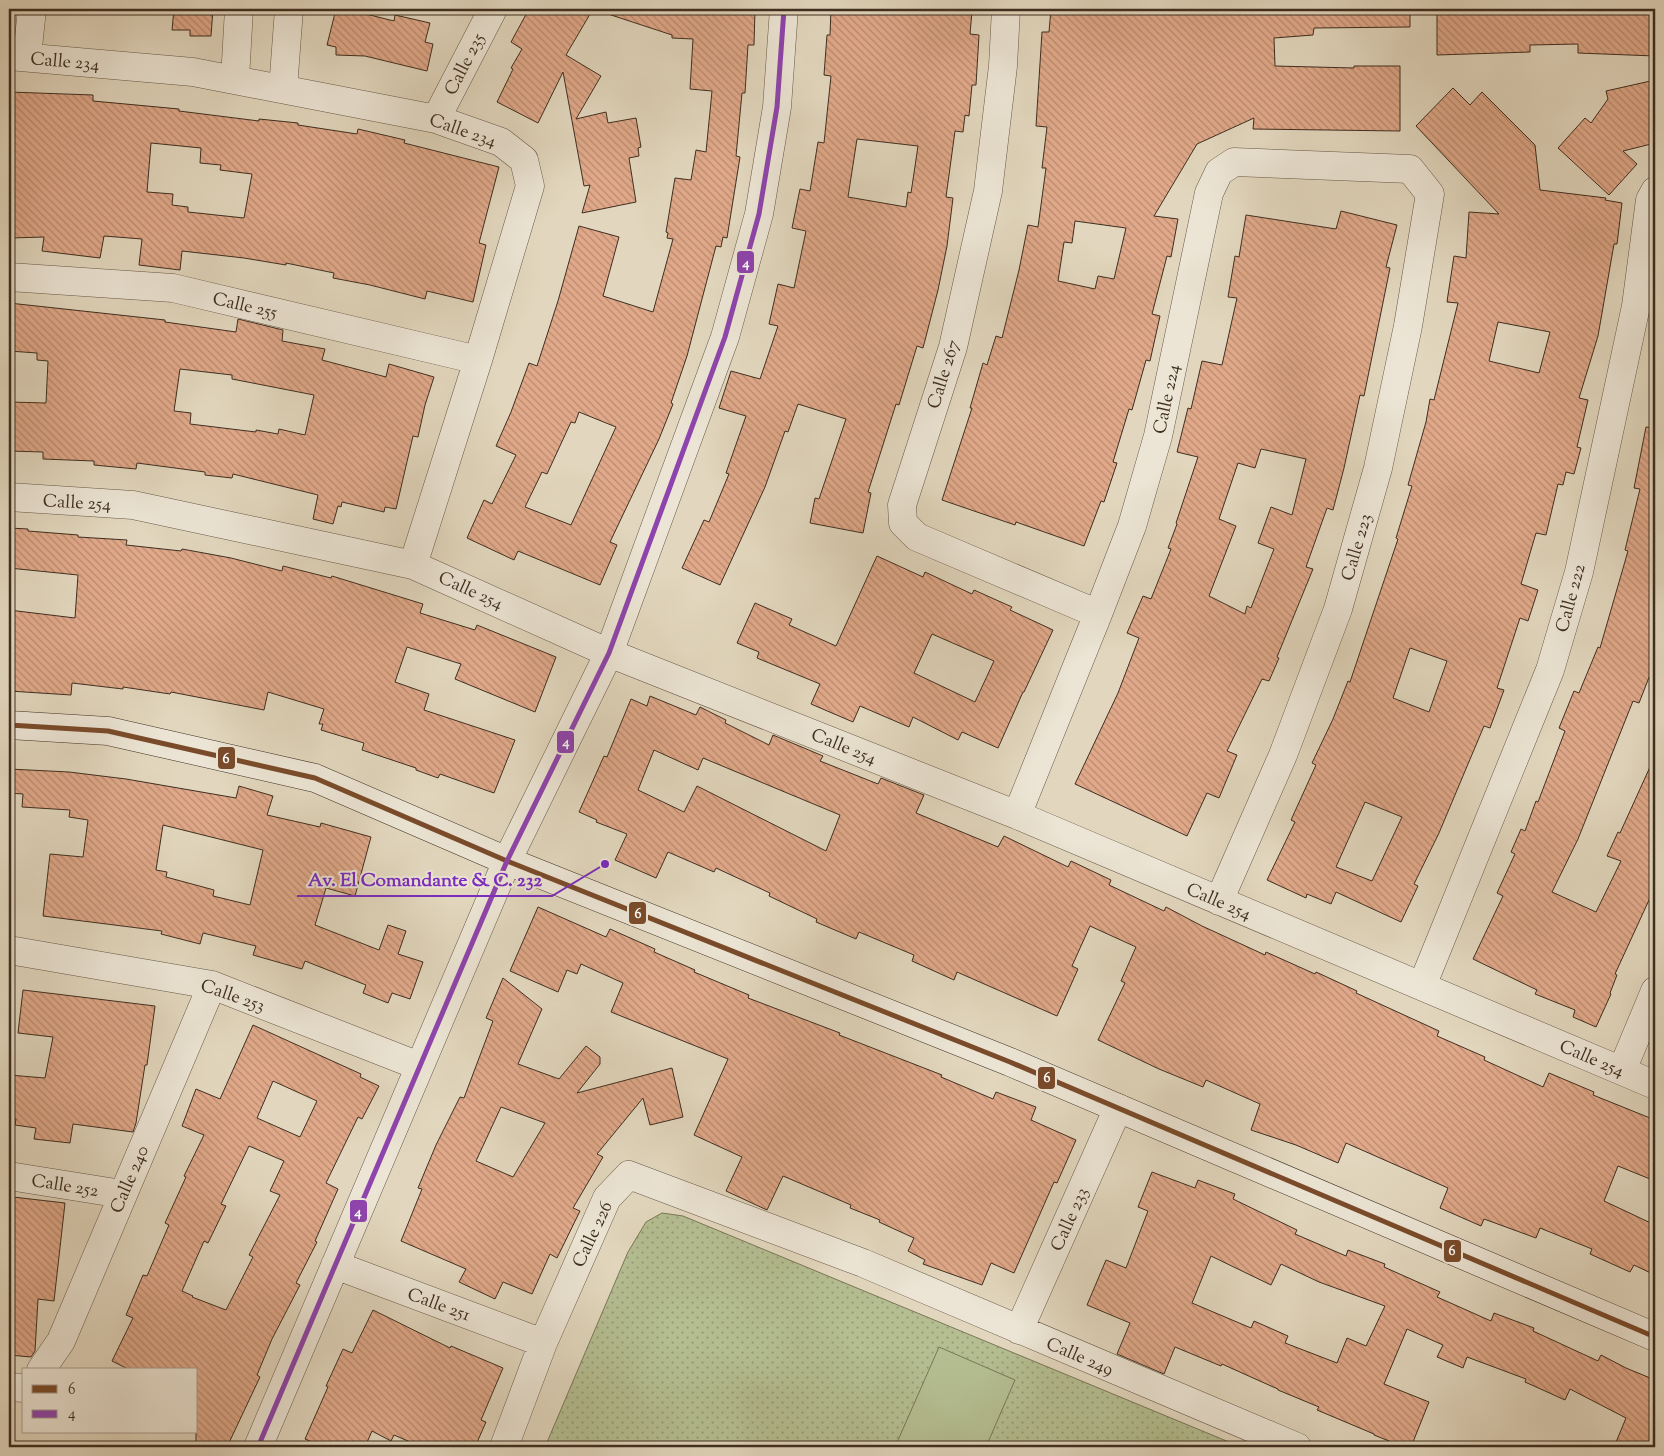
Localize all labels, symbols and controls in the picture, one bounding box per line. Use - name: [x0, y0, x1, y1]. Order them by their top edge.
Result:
- street label: Calle 235: [439, 29, 492, 100]
- street label: Calle 234: [29, 47, 101, 79]
- street label: Calle 234: [425, 108, 499, 155]
- line badge: 4: [736, 250, 755, 274]
- text: 4: [741, 254, 750, 274]
- street label: Calle 255: [210, 287, 279, 327]
- street label: Calle 267: [922, 337, 968, 412]
- street label: Calle 224: [1148, 362, 1188, 437]
- street label: Calle 254: [42, 489, 112, 519]
- street label: Calle 223: [1336, 511, 1380, 584]
- street label: Calle 222: [1550, 561, 1594, 636]
- street label: Calle 254: [434, 566, 507, 618]
- street label: Calle 254: [807, 723, 880, 773]
- line badge: 4: [556, 730, 575, 754]
- text: 4: [561, 733, 570, 753]
- line badge: 6: [217, 746, 236, 770]
- text: 6: [223, 750, 230, 770]
- callout: Av. El Comandante & C. 232: [297, 862, 552, 896]
- text: Av. El Comandante & C. 232: [308, 868, 542, 895]
- street label: Calle 254: [1182, 878, 1255, 928]
- line badge: 6: [628, 901, 647, 925]
- text: 6: [635, 905, 642, 925]
- street label: Calle 253: [197, 974, 268, 1020]
- street label: Calle 254: [1555, 1035, 1628, 1085]
- line badge: 6: [1037, 1066, 1056, 1090]
- text: 6: [1044, 1069, 1051, 1089]
- street label: Calle 240: [105, 1142, 157, 1218]
- street label: Calle 252: [29, 1169, 101, 1205]
- street label: Calle 233: [1045, 1184, 1096, 1256]
- street label: Calle 226: [567, 1197, 620, 1272]
- line badge: 4: [349, 1199, 368, 1223]
- text: 4: [353, 1203, 362, 1223]
- line badge: 6: [1443, 1239, 1462, 1263]
- text: 6: [1449, 1242, 1456, 1262]
- street label: Calle 251: [403, 1282, 473, 1329]
- street label: Calle 249: [1042, 1332, 1117, 1384]
- legend: [22, 1368, 198, 1434]
- text: 6: [68, 1380, 75, 1401]
- text: 4: [68, 1404, 76, 1425]

